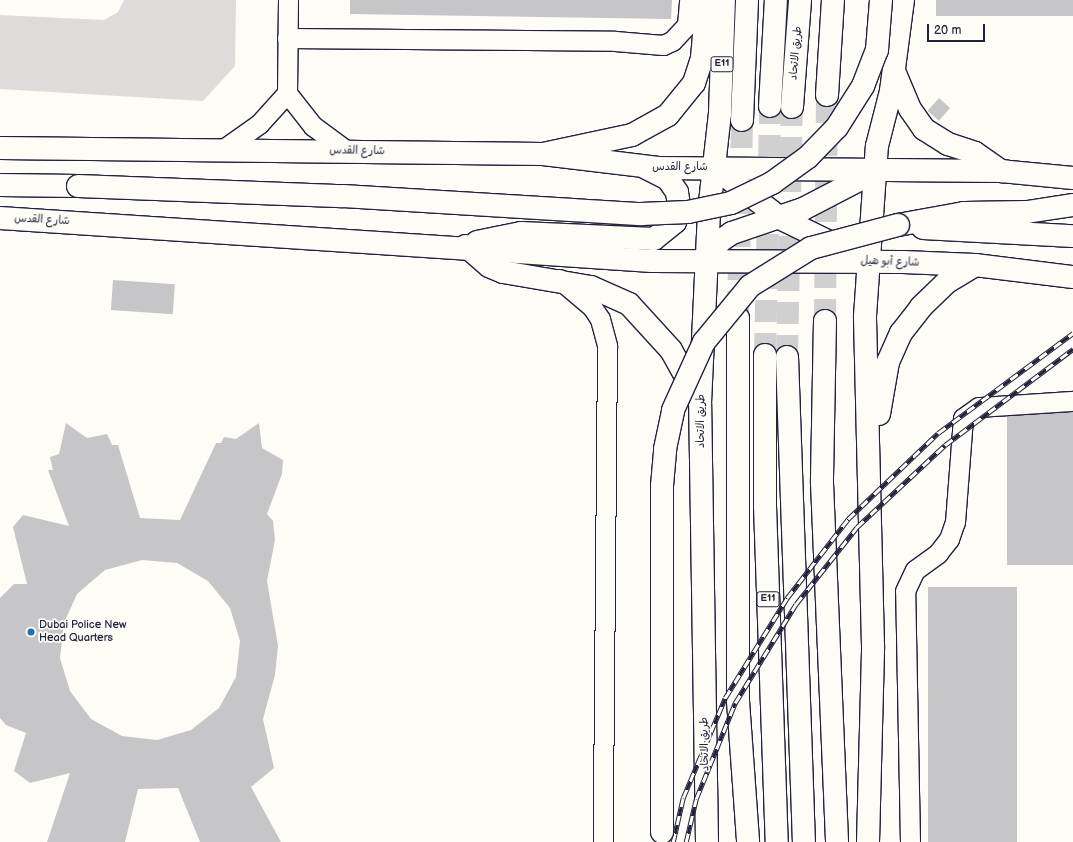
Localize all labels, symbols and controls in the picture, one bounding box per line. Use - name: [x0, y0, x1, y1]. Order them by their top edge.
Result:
- scale bar: [929, 16, 987, 42]
- text: 20 m: [934, 23, 961, 38]
- street label: طريق الاتحاد: [787, 26, 805, 80]
- road number: E11: [710, 56, 734, 72]
- street label: شارع القدس: [329, 144, 385, 158]
- street label: شارع القدس: [652, 160, 708, 174]
- street label: شارع القدس: [14, 212, 70, 228]
- street label: شارع أبو هيل: [860, 254, 920, 270]
- street label: طريق الاتحاد: [694, 394, 708, 448]
- road number: E11: [756, 591, 780, 607]
- place label: Dubai Police New Head Quarters: [39, 619, 126, 645]
- marker: Dubai Police New Head Quarters: [26, 627, 36, 637]
- street label: طريق الاتحاد: [698, 717, 712, 771]

